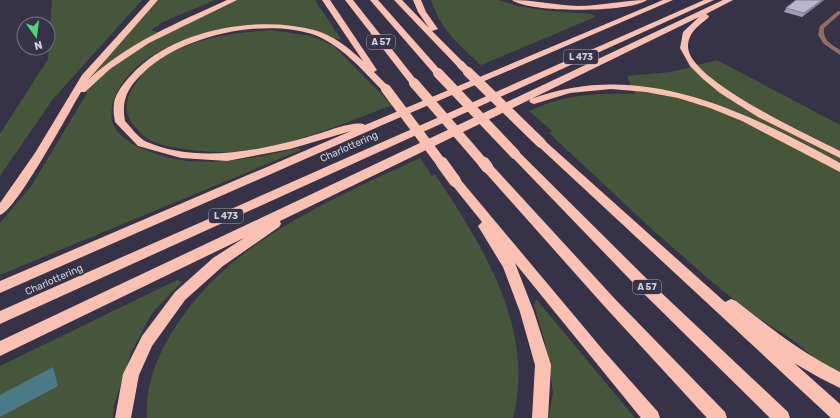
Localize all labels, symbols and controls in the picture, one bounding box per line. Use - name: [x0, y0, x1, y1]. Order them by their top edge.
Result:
- north arrow: [16, 16, 56, 56]
- road number: A 57: [367, 35, 395, 49]
- text: N: [33, 38, 44, 53]
- road number: L 473: [564, 50, 598, 64]
- street label: Charlottering: [318, 129, 380, 165]
- road number: L 473: [209, 209, 243, 223]
- street label: Charlottering: [23, 262, 85, 298]
- road number: A 57: [633, 280, 661, 294]

